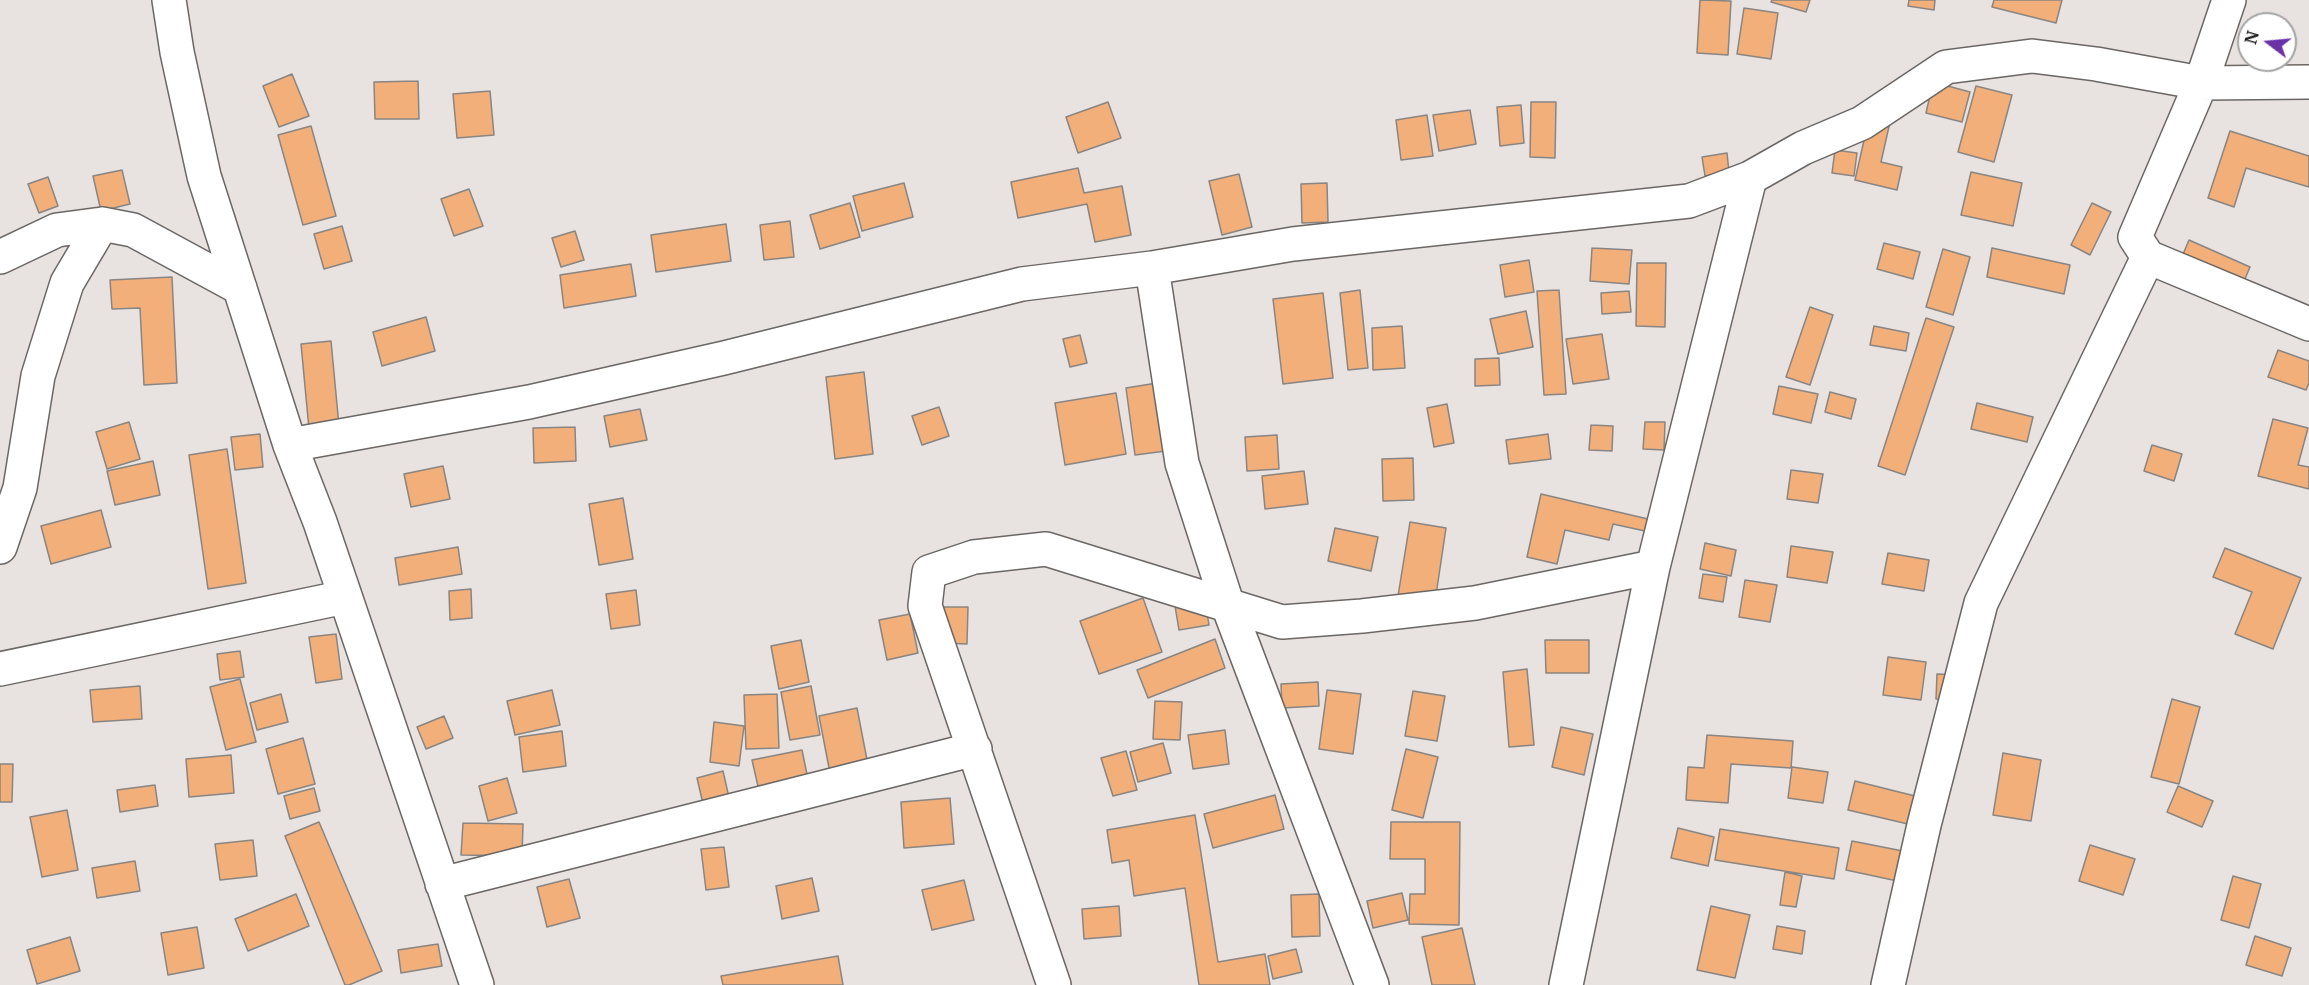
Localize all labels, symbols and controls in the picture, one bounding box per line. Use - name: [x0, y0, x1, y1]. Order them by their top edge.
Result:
- north arrow: [2237, 12, 2297, 72]
- text: N: [2240, 29, 2263, 46]

